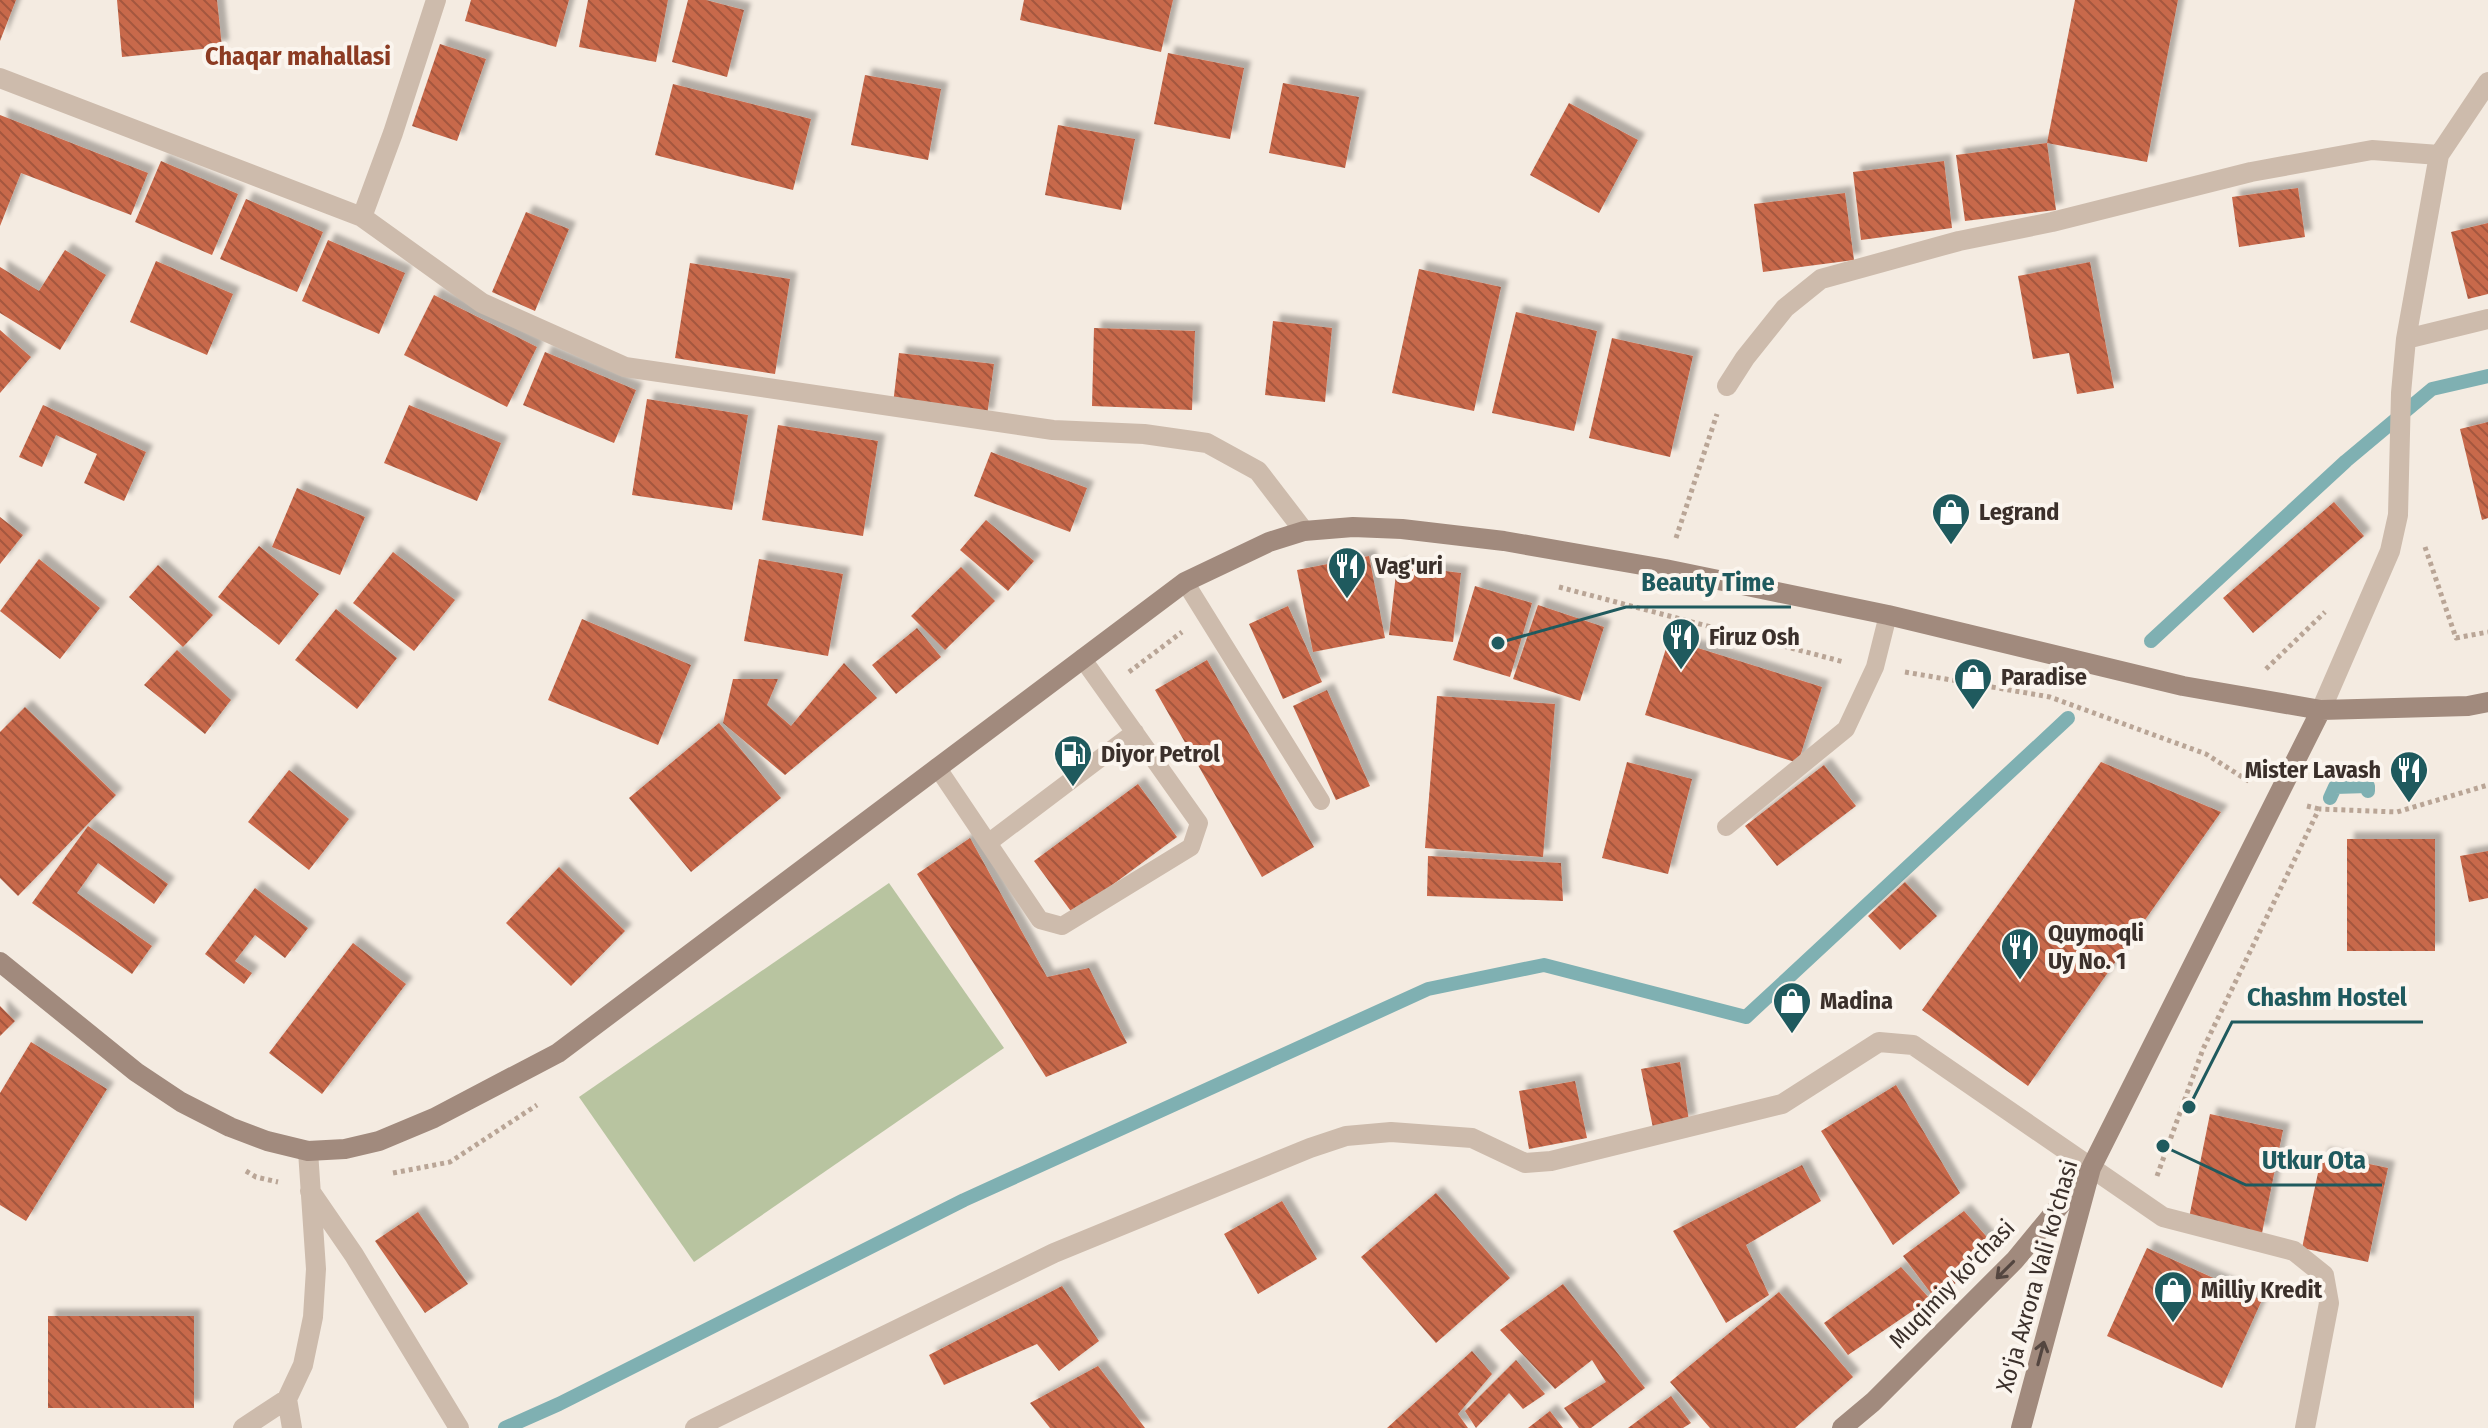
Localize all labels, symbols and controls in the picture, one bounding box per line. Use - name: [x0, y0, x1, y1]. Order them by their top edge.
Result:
- district label: Chaqar mahallasi: [205, 41, 391, 72]
- shop icon: Legrand: [1930, 491, 1972, 546]
- place label: Legrand: [1979, 498, 2059, 526]
- restaurant icon: Vag'uri: [1326, 545, 1368, 600]
- place label: Vag'uri: [1374, 552, 1443, 580]
- callout: Beauty Time: [1626, 557, 1791, 607]
- text: Beauty Time: [1641, 567, 1775, 598]
- restaurant icon: Firuz Osh: [1660, 616, 1702, 671]
- place label: Firuz Osh: [1709, 623, 1800, 651]
- shop icon: Paradise: [1952, 656, 1994, 711]
- place label: Paradise: [2001, 663, 2087, 691]
- fuel station icon: Diyor Petrol: [1052, 733, 1094, 788]
- place label: Diyor Petrol: [1101, 740, 1220, 768]
- restaurant icon: Mister Lavash: [2388, 749, 2430, 804]
- place label: Mister Lavash: [2245, 756, 2381, 784]
- place label: Quymoqli Uy No. 1: [2048, 919, 2144, 975]
- restaurant icon: Quymoqli Uy No. 1: [1999, 926, 2041, 981]
- callout: Chashm Hostel: [2232, 972, 2423, 1022]
- shop icon: Madina: [1771, 980, 1813, 1035]
- text: Chashm Hostel: [2247, 982, 2408, 1013]
- place label: Madina: [1820, 987, 1893, 1015]
- callout: Utkur Ota: [2246, 1135, 2382, 1185]
- text: Utkur Ota: [2262, 1145, 2366, 1176]
- street label: Xo'ja Axrora Vali ko'chasi: [1990, 1157, 2084, 1395]
- street label: Muqimiy ko'chasi: [1884, 1214, 2020, 1354]
- one-way arrow: [1996, 1260, 2015, 1279]
- shop icon: Milliy Kredit: [2152, 1269, 2194, 1324]
- place label: Milliy Kredit: [2201, 1276, 2323, 1304]
- one-way arrow: [2035, 1340, 2050, 1366]

